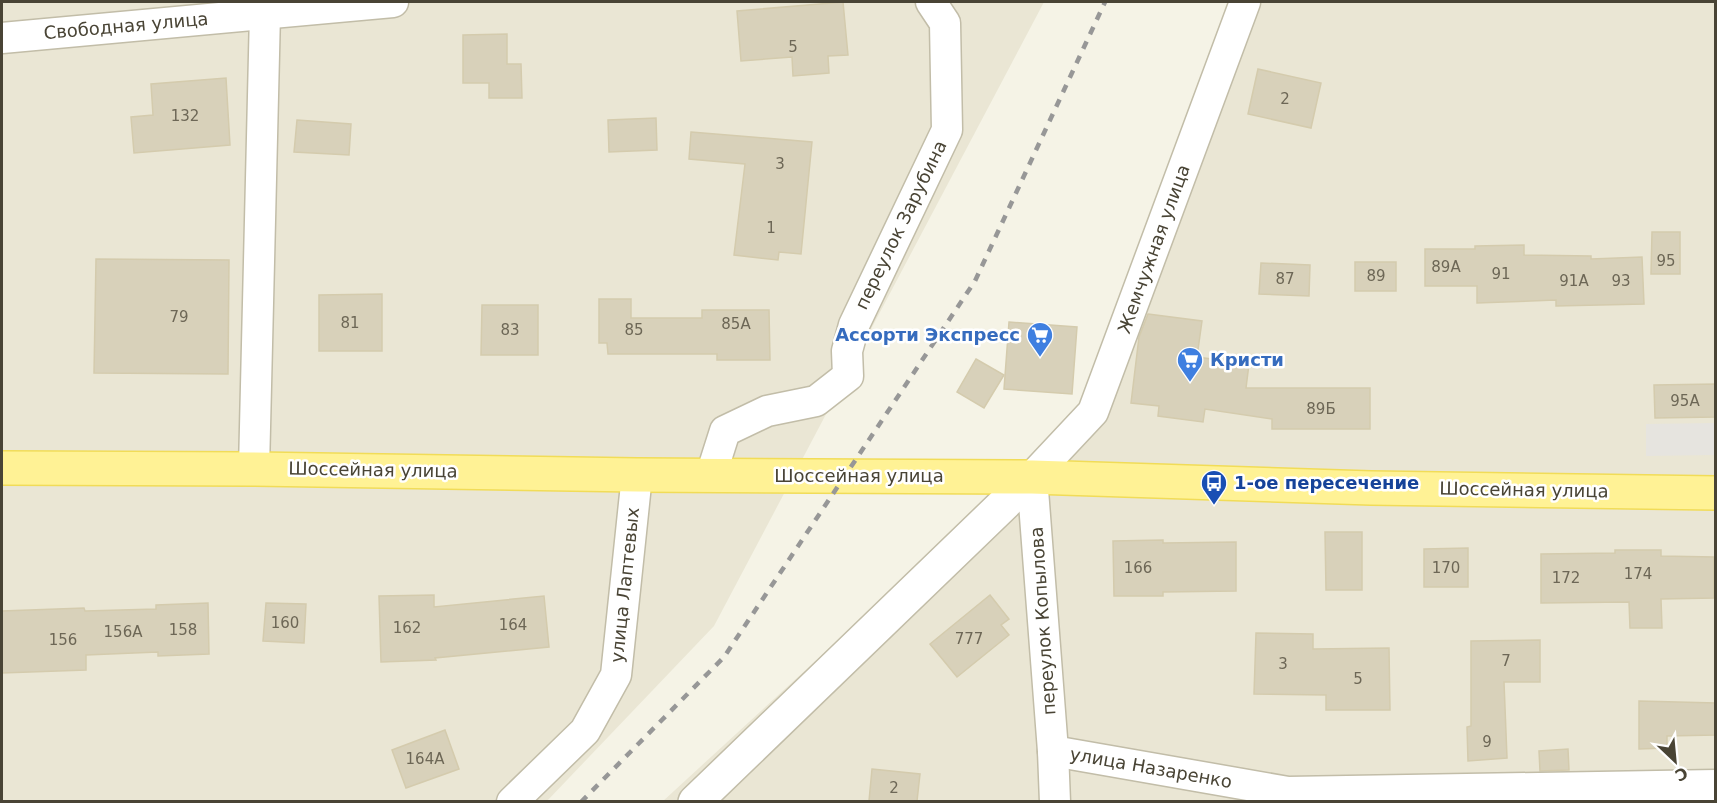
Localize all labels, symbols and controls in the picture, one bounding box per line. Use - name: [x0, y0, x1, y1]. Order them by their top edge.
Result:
- street label: Свободная улица: [43, 8, 209, 43]
- house number: 5: [788, 38, 798, 56]
- house number: 2: [1280, 90, 1290, 108]
- house number: 132: [171, 107, 199, 125]
- street label: переулок Зарубина: [850, 137, 951, 313]
- house number: 3: [775, 155, 785, 173]
- street label: Жемчужная улица: [1113, 162, 1194, 336]
- house number: 1: [766, 219, 776, 237]
- house number: 95: [1656, 252, 1676, 270]
- house number: 89А: [1431, 258, 1461, 276]
- house number: 91: [1491, 265, 1511, 283]
- house number: 89: [1366, 267, 1386, 285]
- house number: 87: [1275, 270, 1295, 288]
- house number: 91А: [1559, 272, 1589, 290]
- house number: 93: [1611, 272, 1631, 290]
- house number: 79: [169, 308, 189, 326]
- house number: 81: [340, 314, 360, 332]
- house number: 85А: [721, 315, 751, 333]
- supermarket icon: Ассорти Экспресс: [1025, 320, 1055, 358]
- house number: 83: [500, 321, 520, 339]
- house number: 85: [624, 321, 644, 339]
- place label: Ассорти Экспресс: [835, 324, 1020, 345]
- supermarket icon: Кристи: [1175, 345, 1205, 383]
- place label: Кристи: [1210, 349, 1284, 370]
- house number: 95А: [1670, 392, 1700, 410]
- house number: 89Б: [1306, 400, 1336, 418]
- street label: Шоссейная улица: [288, 458, 458, 481]
- street label: Шоссейная улица: [774, 465, 944, 486]
- bus stop icon: 1-ое пересечение: [1199, 468, 1229, 506]
- place label: 1-ое пересечение: [1234, 472, 1419, 493]
- street label: Шоссейная улица: [1439, 478, 1609, 501]
- street label: улица Лаптевых: [606, 506, 643, 664]
- street label: переулок Копылова: [1025, 526, 1060, 716]
- house number: 166: [1124, 559, 1152, 577]
- house number: 170: [1432, 559, 1460, 577]
- house number: 174: [1624, 565, 1652, 583]
- house number: 172: [1552, 569, 1580, 587]
- house number: 160: [271, 614, 299, 632]
- house number: 164: [499, 616, 527, 634]
- house number: 162: [393, 619, 421, 637]
- house number: 158: [169, 621, 197, 639]
- house number: 156А: [104, 623, 143, 641]
- house number: 777: [955, 630, 983, 648]
- house number: 156: [49, 631, 77, 649]
- house number: 7: [1501, 652, 1511, 670]
- house number: 3: [1278, 655, 1288, 673]
- house number: 5: [1353, 670, 1363, 688]
- north arrow: [1645, 731, 1705, 791]
- house number: 9: [1482, 733, 1492, 751]
- street label: улица Назаренко: [1068, 743, 1234, 792]
- house number: 164А: [406, 750, 445, 768]
- text: С: [1672, 763, 1691, 785]
- house number: 2: [889, 779, 899, 797]

